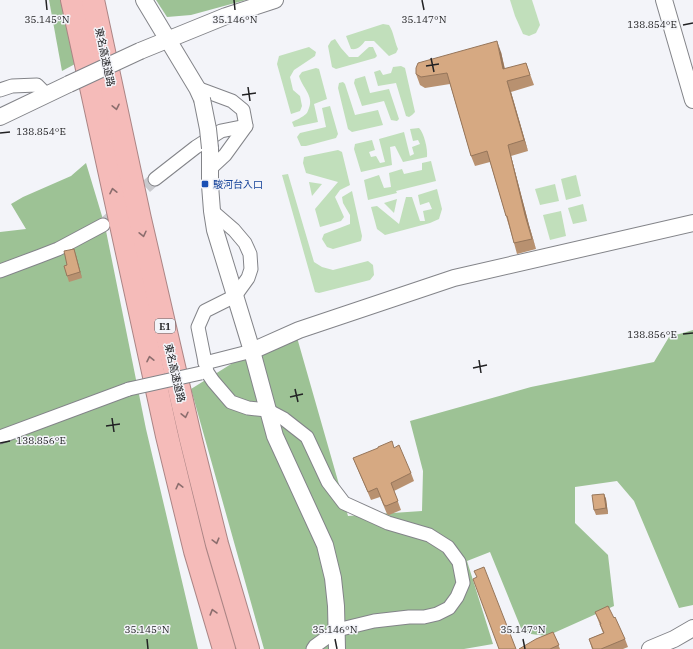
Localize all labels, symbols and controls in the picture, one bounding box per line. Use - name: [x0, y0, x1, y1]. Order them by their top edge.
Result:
- text: 35.145°N: [24, 13, 70, 26]
- text: 35.146°N: [212, 13, 258, 26]
- text: 35.147°N: [401, 13, 447, 26]
- text: 138.854°E: [627, 18, 677, 31]
- street label: 東名高速道路: [92, 26, 118, 88]
- one-way arrow: [111, 103, 119, 110]
- text: 138.854°E: [16, 125, 66, 138]
- place label: 駿河台入口: [213, 178, 263, 191]
- marker: 駿河台入口: [200, 179, 210, 189]
- one-way arrow: [110, 188, 118, 194]
- one-way arrow: [138, 230, 147, 237]
- road number: E1: [155, 319, 175, 333]
- text: 138.856°E: [627, 328, 677, 341]
- street label: 東名高速道路: [162, 342, 188, 404]
- one-way arrow: [147, 356, 155, 362]
- one-way arrow: [181, 412, 189, 418]
- text: 138.856°E: [16, 434, 66, 447]
- one-way arrow: [176, 483, 184, 489]
- one-way arrow: [211, 537, 220, 544]
- one-way arrow: [209, 608, 218, 615]
- text: 35.145°N: [124, 623, 170, 636]
- text: 35.146°N: [312, 623, 358, 636]
- text: 35.147°N: [500, 623, 546, 636]

